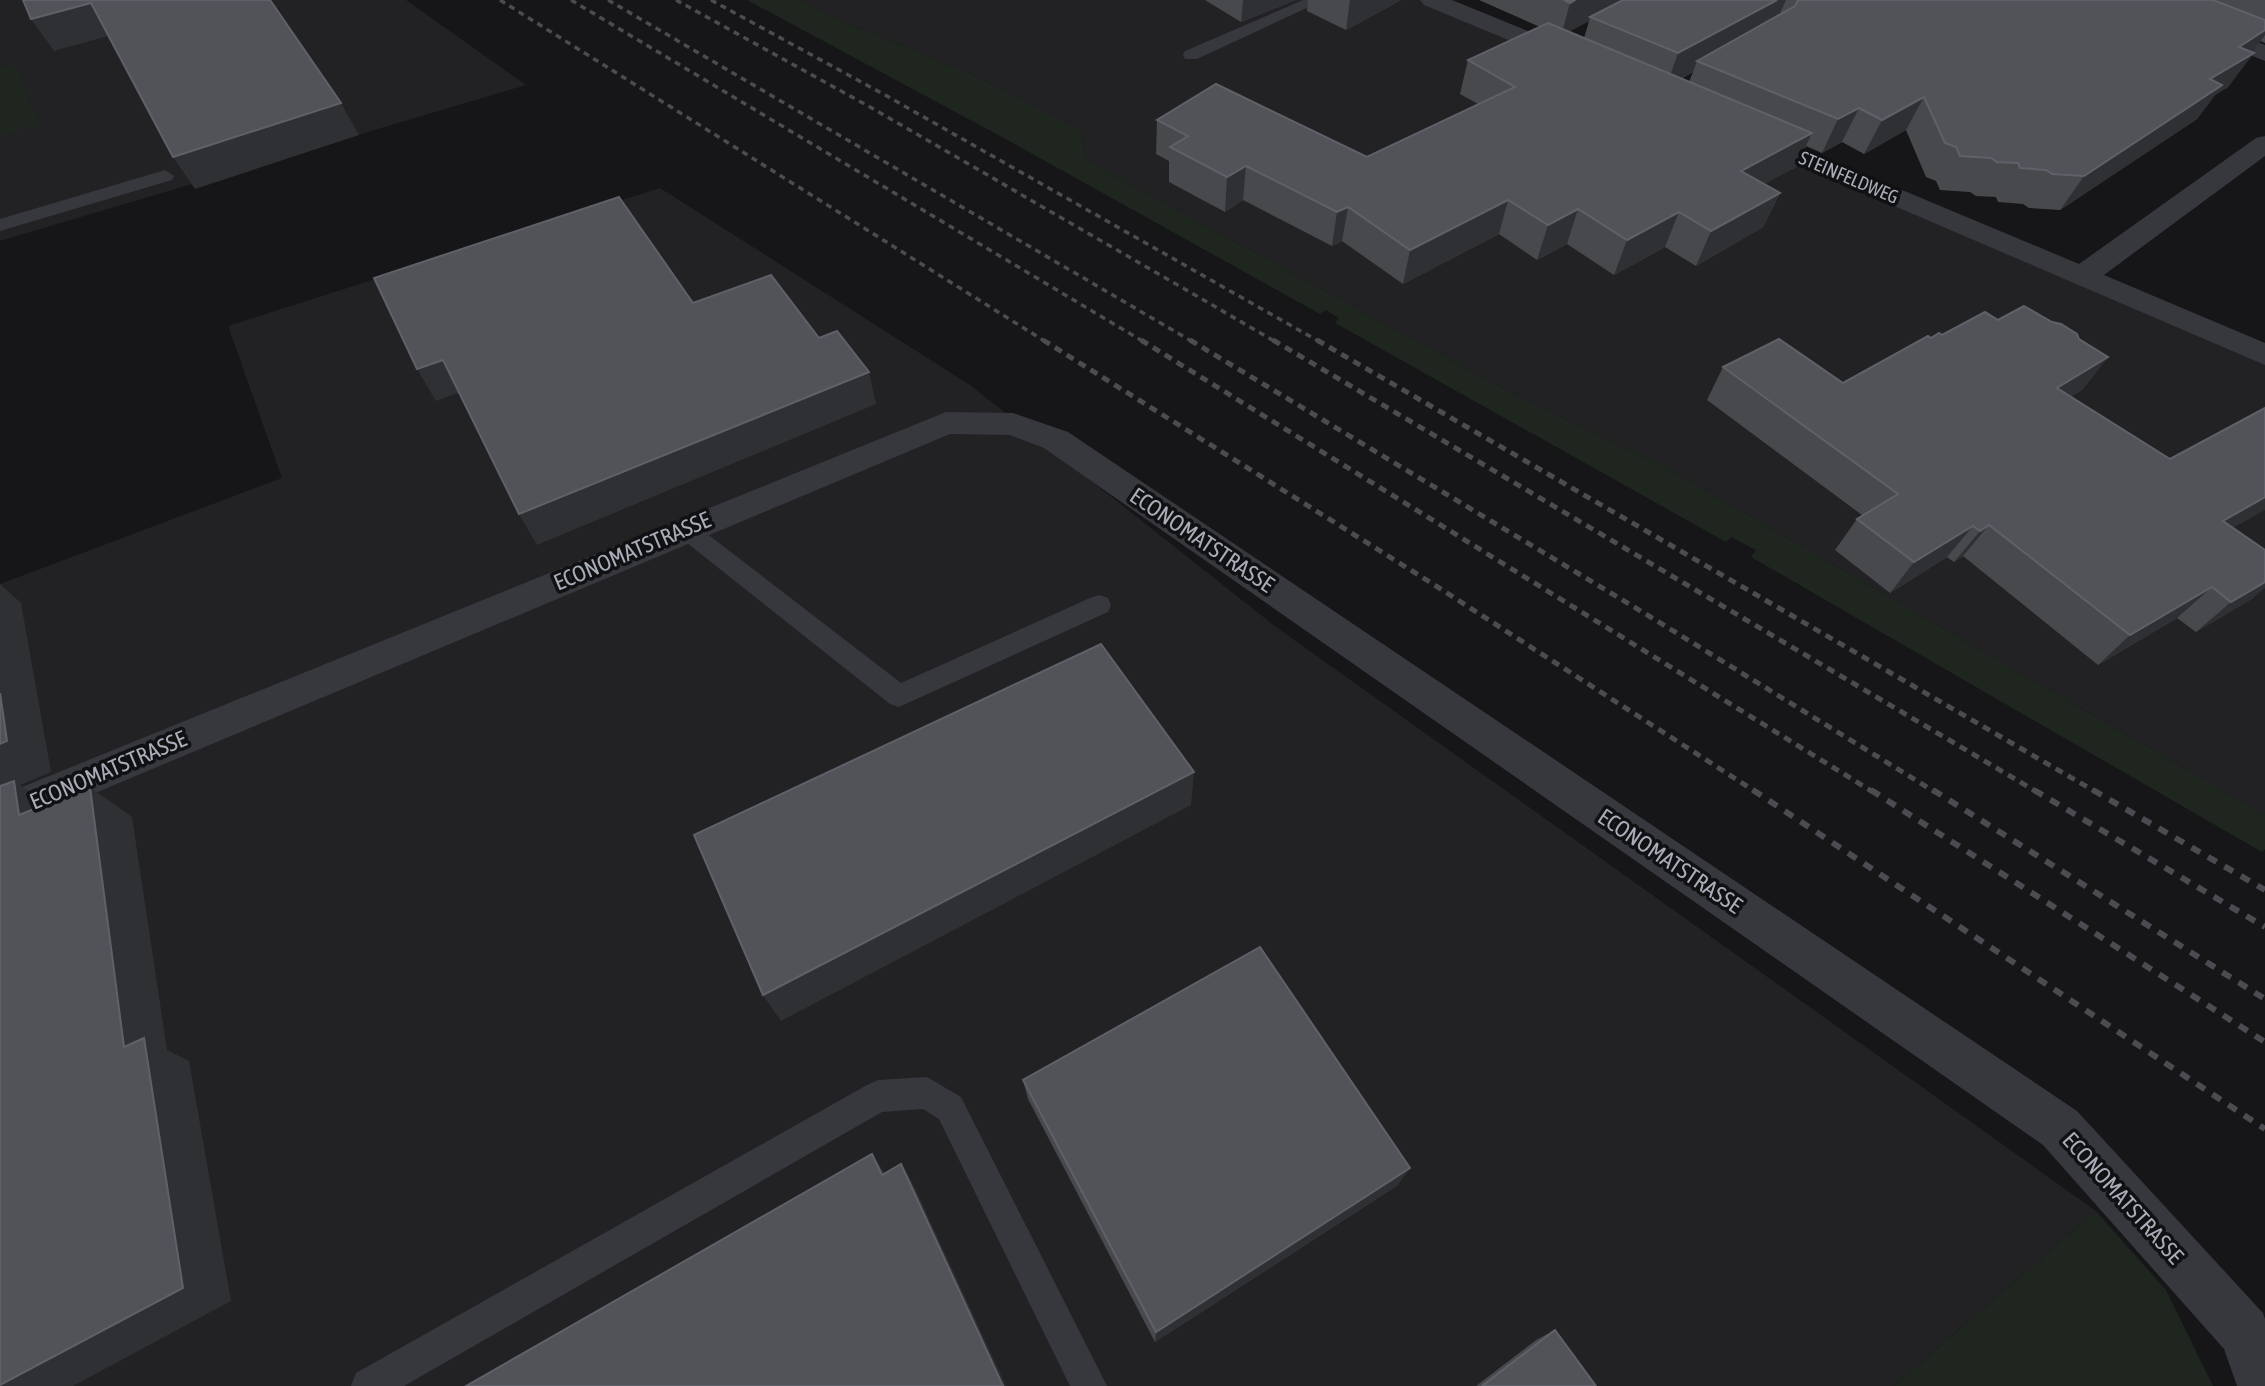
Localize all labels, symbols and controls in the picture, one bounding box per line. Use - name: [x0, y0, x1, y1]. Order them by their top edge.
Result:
- street label: STEINFELDWEG: [1796, 146, 1902, 208]
- street label: ECONOMATSTRASSE: [1125, 482, 1279, 598]
- street label: ECONOMATSTRASSE: [550, 506, 714, 596]
- street label: ECONOMATSTRASSE: [26, 725, 190, 815]
- street label: ECONOMATSTRASSE: [1593, 803, 1747, 919]
- street label: ECONOMATSTRASSE: [2057, 1127, 2189, 1269]

